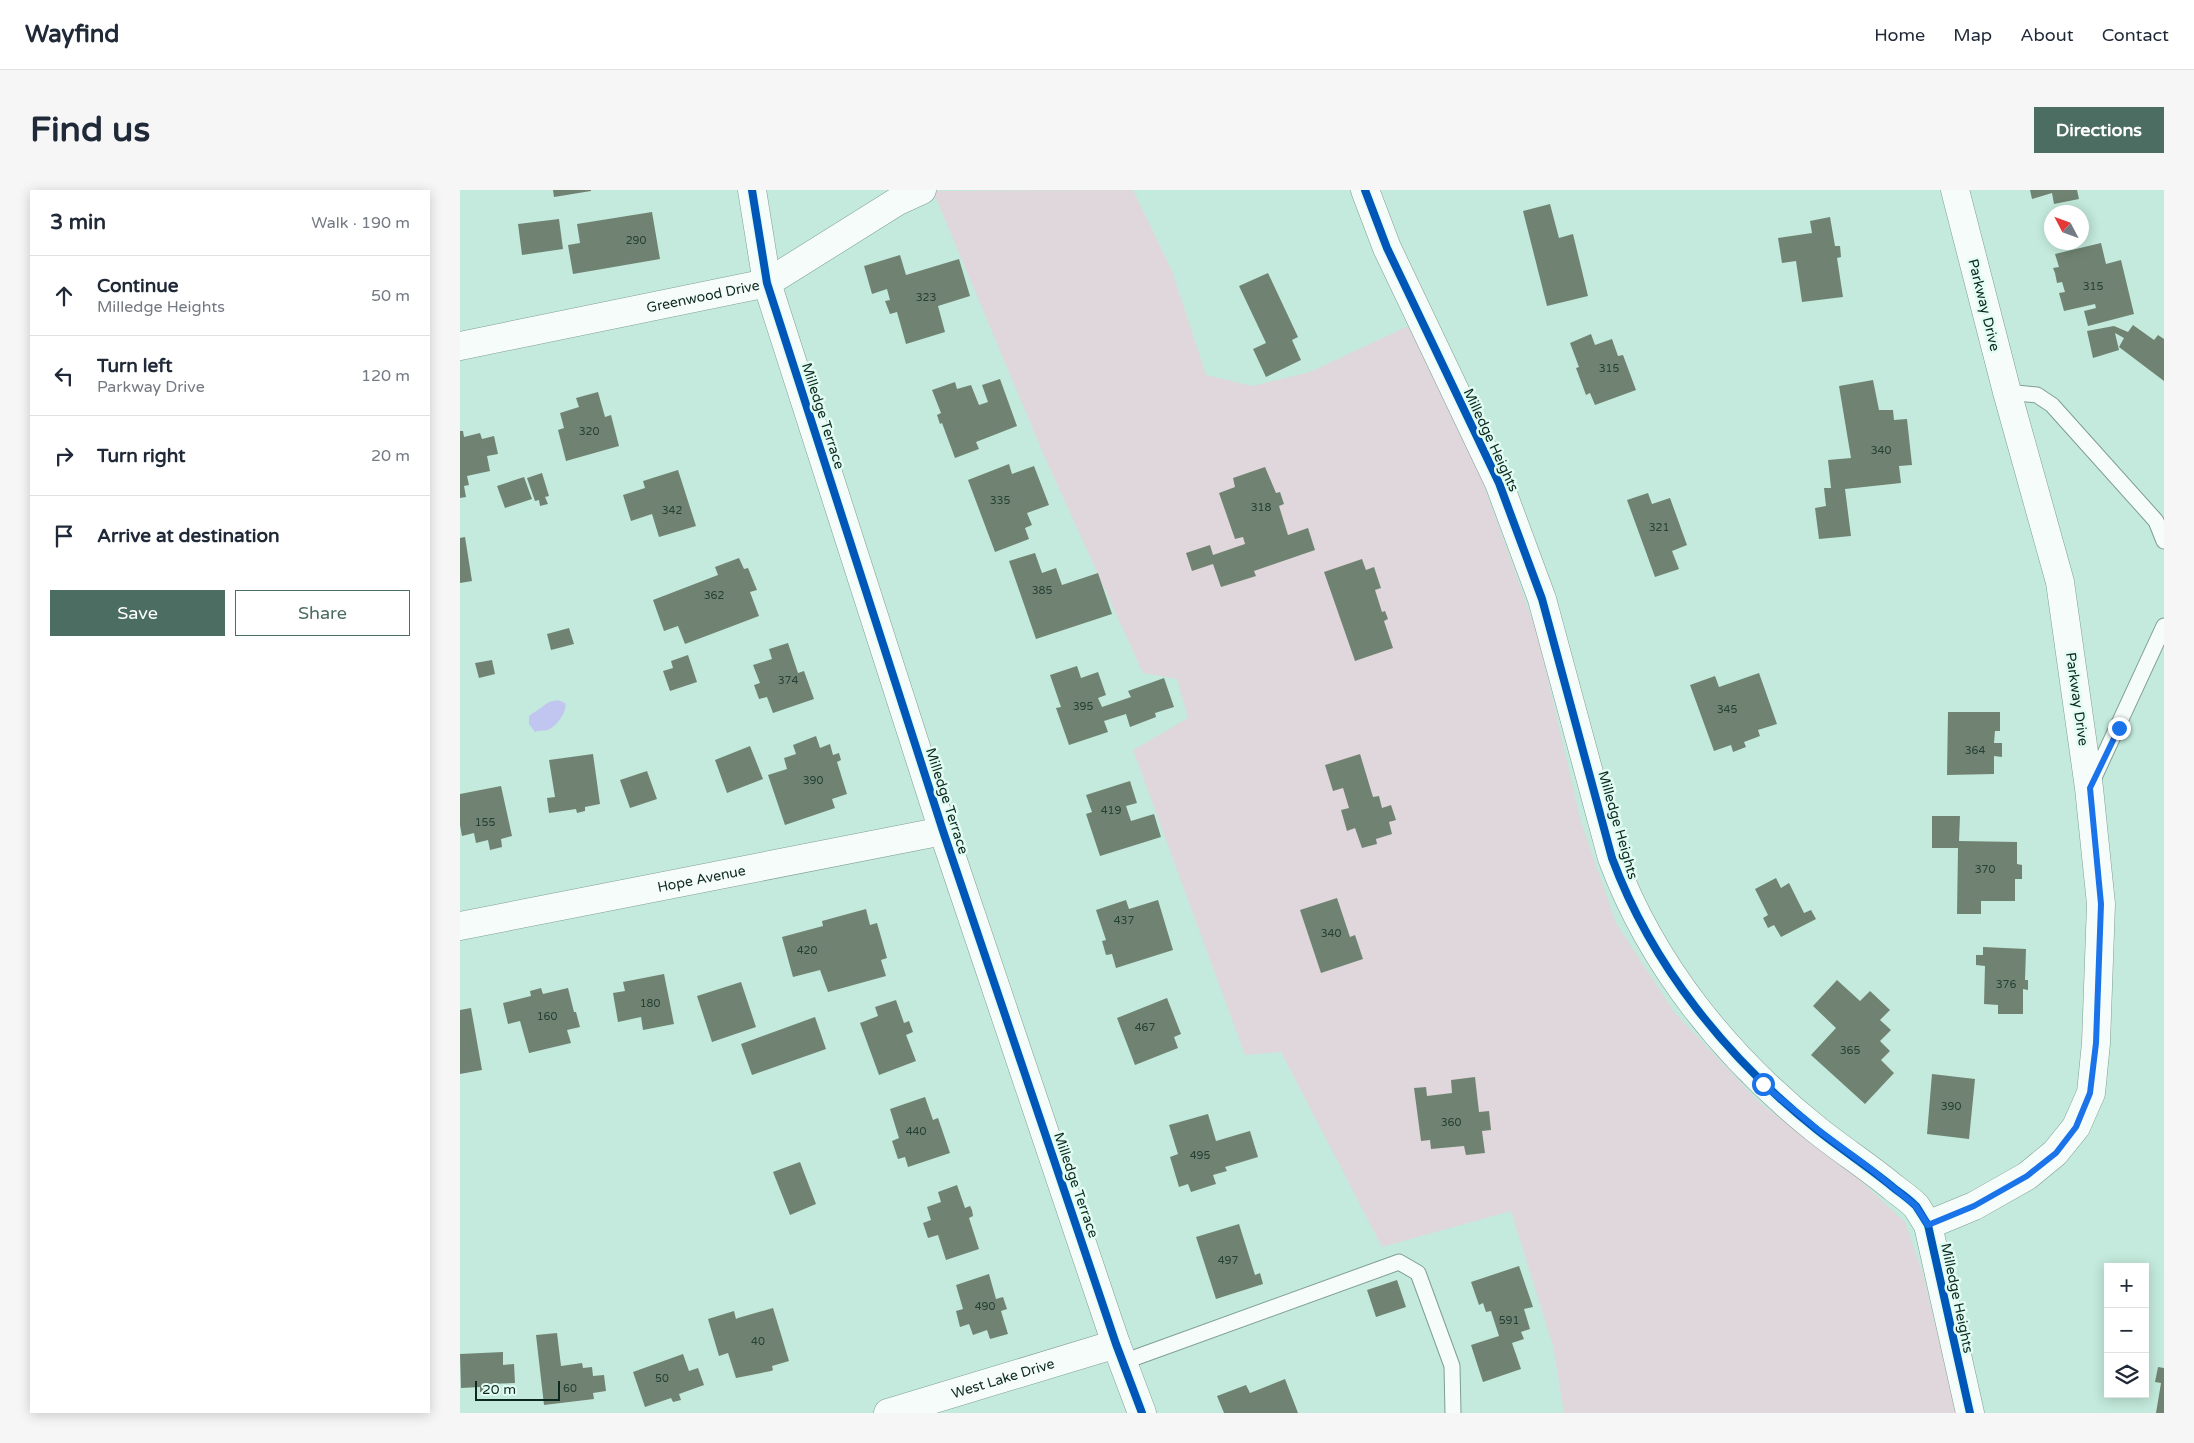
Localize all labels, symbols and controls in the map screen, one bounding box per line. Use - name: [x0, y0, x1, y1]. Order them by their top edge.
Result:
- text: Wayfind: [25, 20, 120, 49]
- text: Home: [1874, 24, 1925, 46]
- text: Map: [1953, 24, 1992, 46]
- text: About: [2020, 24, 2074, 46]
- text: Contact: [2102, 24, 2169, 46]
- button: Directions: [2034, 107, 2164, 153]
- text: Find us: [30, 109, 150, 151]
- north arrow: [2044, 205, 2089, 250]
- text: 3 min: [50, 210, 106, 235]
- text: Walk · 190 m: [311, 213, 410, 233]
- house number: 290: [626, 234, 646, 247]
- street label: Parkway Drive: [1964, 257, 2004, 353]
- text: Continue: [97, 275, 179, 297]
- street label: Greenwood Drive: [645, 276, 761, 316]
- house number: 315: [2083, 280, 2103, 293]
- icon: ahead: [50, 282, 78, 310]
- text: 50 m: [371, 286, 410, 306]
- house number: 323: [916, 291, 936, 304]
- text: Milledge Heights: [97, 297, 225, 317]
- text: Turn left: [97, 355, 173, 377]
- street label: Milledge Terrace: [798, 361, 848, 471]
- icon: left: [50, 362, 78, 390]
- house number: 315: [1599, 362, 1619, 375]
- text: 120 m: [361, 366, 410, 386]
- text: Parkway Drive: [97, 377, 205, 397]
- street label: Milledge Heights: [1460, 386, 1522, 495]
- house number: 320: [579, 425, 599, 438]
- icon: right: [50, 442, 78, 470]
- house number: 340: [1871, 444, 1891, 457]
- text: Turn right: [97, 445, 185, 467]
- text: 20 m: [371, 446, 410, 466]
- house number: 335: [990, 494, 1010, 507]
- house number: 318: [1251, 501, 1271, 514]
- house number: 342: [662, 504, 682, 517]
- house number: 321: [1649, 521, 1669, 534]
- icon: arrive: [50, 522, 78, 550]
- text: Arrive at destination: [97, 525, 280, 547]
- house number: 385: [1032, 584, 1052, 597]
- house number: 362: [704, 589, 724, 602]
- button: Save: [50, 590, 225, 636]
- button: Share: [235, 590, 410, 636]
- street label: Parkway Drive: [2062, 651, 2092, 747]
- house number: 374: [778, 674, 798, 687]
- house number: 395: [1073, 700, 1093, 713]
- house number: 345: [1717, 703, 1737, 716]
- route end: [2108, 717, 2131, 740]
- house number: 364: [1965, 744, 1985, 757]
- street label: Milledge Terrace: [922, 746, 972, 856]
- street label: Milledge Heights: [1594, 769, 1642, 881]
- house number: 390: [803, 774, 823, 787]
- house number: 419: [1101, 804, 1121, 817]
- house number: 155: [475, 816, 495, 829]
- street label: Hope Avenue: [656, 862, 747, 895]
- house number: 370: [1975, 863, 1995, 876]
- house number: 437: [1114, 914, 1134, 927]
- house number: 340: [1321, 927, 1341, 940]
- house number: 420: [797, 944, 817, 957]
- house number: 376: [1996, 978, 2016, 991]
- house number: 180: [640, 997, 660, 1010]
- house number: 160: [537, 1010, 557, 1023]
- house number: 467: [1135, 1021, 1155, 1034]
- house number: 365: [1840, 1044, 1860, 1057]
- route start: [1752, 1073, 1775, 1096]
- house number: 390: [1941, 1100, 1961, 1113]
- house number: 360: [1441, 1116, 1461, 1129]
- house number: 440: [906, 1125, 926, 1138]
- street label: Milledge Terrace: [1050, 1130, 1102, 1240]
- house number: 495: [1190, 1149, 1210, 1162]
- street label: Milledge Heights: [1937, 1241, 1977, 1355]
- house number: 497: [1218, 1254, 1238, 1267]
- map controls: [2104, 1263, 2149, 1398]
- button: +: [2104, 1263, 2149, 1308]
- house number: 490: [975, 1300, 995, 1313]
- button: −: [2104, 1308, 2149, 1353]
- house number: 591: [1499, 1314, 1519, 1327]
- house number: 40: [751, 1335, 765, 1348]
- button: layers: [2104, 1353, 2149, 1398]
- street label: West Lake Drive: [949, 1355, 1056, 1402]
- house number: 50: [655, 1372, 669, 1385]
- scale bar: [475, 1378, 560, 1401]
- text: 20 m: [482, 1381, 516, 1398]
- house number: 60: [563, 1382, 577, 1395]

